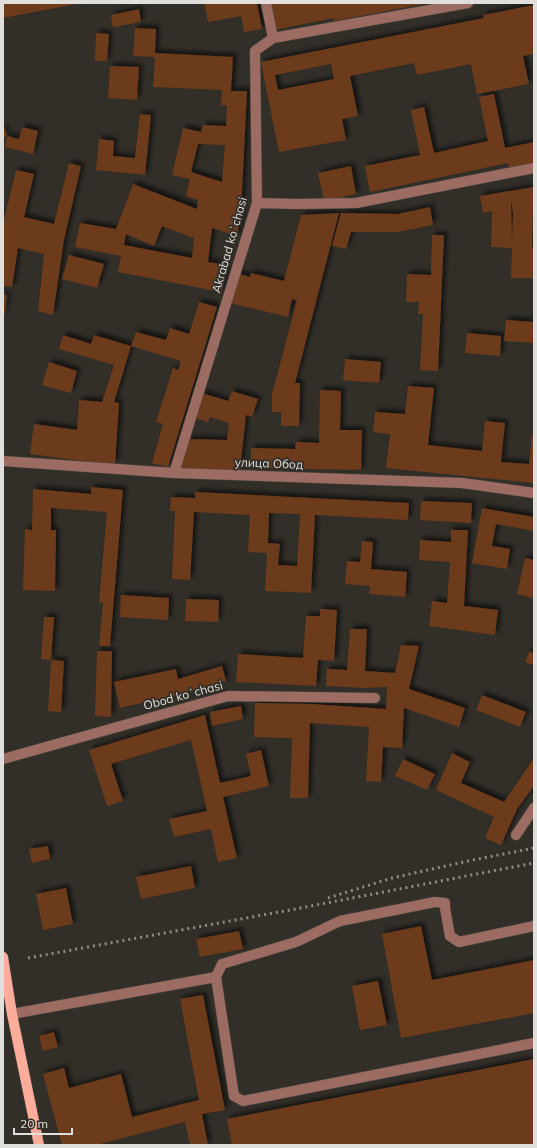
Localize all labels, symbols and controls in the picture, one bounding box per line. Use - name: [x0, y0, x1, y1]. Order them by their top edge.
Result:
- street label: Akrabad koʻchasi: [208, 195, 250, 295]
- street label: улица Обод: [234, 454, 304, 472]
- street label: Obod koʻchasi: [142, 677, 224, 713]
- scale bar: [14, 1110, 72, 1136]
- text: 20 m: [20, 1116, 48, 1131]

